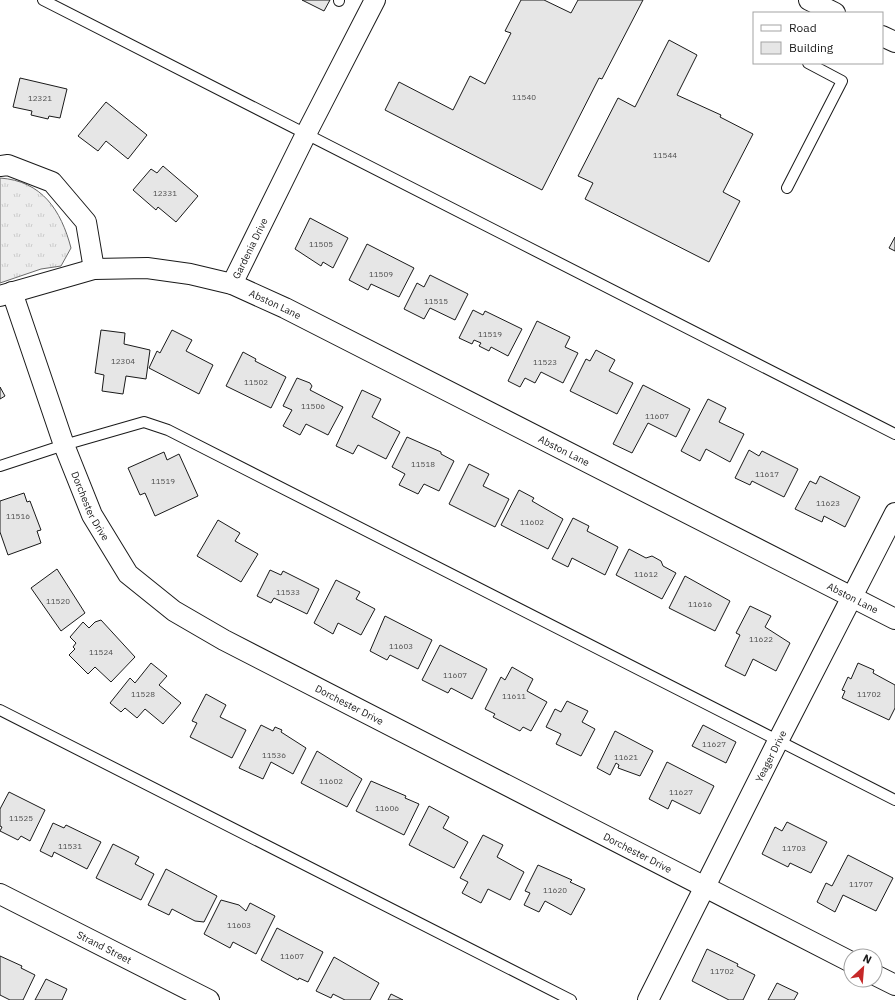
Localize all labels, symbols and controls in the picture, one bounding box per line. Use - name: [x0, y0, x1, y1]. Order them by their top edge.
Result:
- legend: [753, 12, 883, 64]
- text: Road: [789, 20, 817, 35]
- text: Building: [789, 40, 834, 55]
- house number: 11540: [512, 92, 536, 102]
- house number: 12321: [28, 93, 52, 103]
- house number: 11544: [653, 150, 677, 160]
- house number: 12331: [153, 188, 177, 198]
- street label: Gardenia Drive: [229, 215, 270, 281]
- house number: 11505: [309, 239, 333, 249]
- house number: 11509: [369, 269, 393, 279]
- street label: Abston Lane: [247, 286, 304, 322]
- house number: 11515: [424, 296, 448, 306]
- house number: 11519: [478, 329, 502, 339]
- house number: 12304: [111, 356, 135, 366]
- house number: 11523: [533, 357, 557, 367]
- house number: 11502: [244, 377, 268, 387]
- house number: 11506: [301, 401, 325, 411]
- house number: 11607: [645, 411, 669, 421]
- street label: Abston Lane: [536, 432, 592, 469]
- house number: 11518: [411, 459, 435, 469]
- street label: Dorchester Drive: [69, 469, 113, 543]
- house number: 11617: [755, 469, 779, 479]
- house number: 11519: [151, 476, 175, 486]
- house number: 11623: [816, 498, 840, 508]
- house number: 11516: [6, 511, 30, 521]
- house number: 11602: [520, 517, 544, 527]
- house number: 11612: [634, 569, 658, 579]
- street label: Abston Lane: [825, 579, 881, 616]
- house number: 11533: [276, 587, 300, 597]
- house number: 11520: [46, 596, 70, 606]
- house number: 11616: [688, 599, 712, 609]
- house number: 11622: [749, 634, 773, 644]
- house number: 11603: [389, 641, 413, 651]
- house number: 11524: [89, 647, 113, 657]
- house number: 11607: [443, 670, 467, 680]
- street label: Dorchester Drive: [313, 681, 386, 728]
- house number: 11528: [131, 689, 155, 699]
- house number: 11702: [857, 689, 881, 699]
- house number: 11611: [502, 691, 526, 701]
- street label: Yeager Drive: [752, 727, 789, 784]
- house number: 11627: [702, 739, 726, 749]
- house number: 11536: [262, 750, 286, 760]
- house number: 11621: [614, 752, 638, 762]
- house number: 11602: [319, 776, 343, 786]
- house number: 11627: [669, 787, 693, 797]
- house number: 11606: [375, 803, 399, 813]
- house number: 11525: [9, 813, 33, 823]
- street label: Dorchester Drive: [601, 829, 675, 876]
- house number: 11531: [58, 841, 82, 851]
- house number: 11703: [782, 843, 806, 853]
- house number: 11707: [849, 879, 873, 889]
- house number: 11620: [543, 885, 567, 895]
- house number: 11603: [227, 920, 251, 930]
- street label: Strand Street: [75, 928, 134, 966]
- north arrow: [843, 948, 883, 988]
- house number: 11607: [280, 951, 304, 961]
- text: N: [861, 951, 874, 967]
- house number: 11702: [710, 966, 734, 976]

